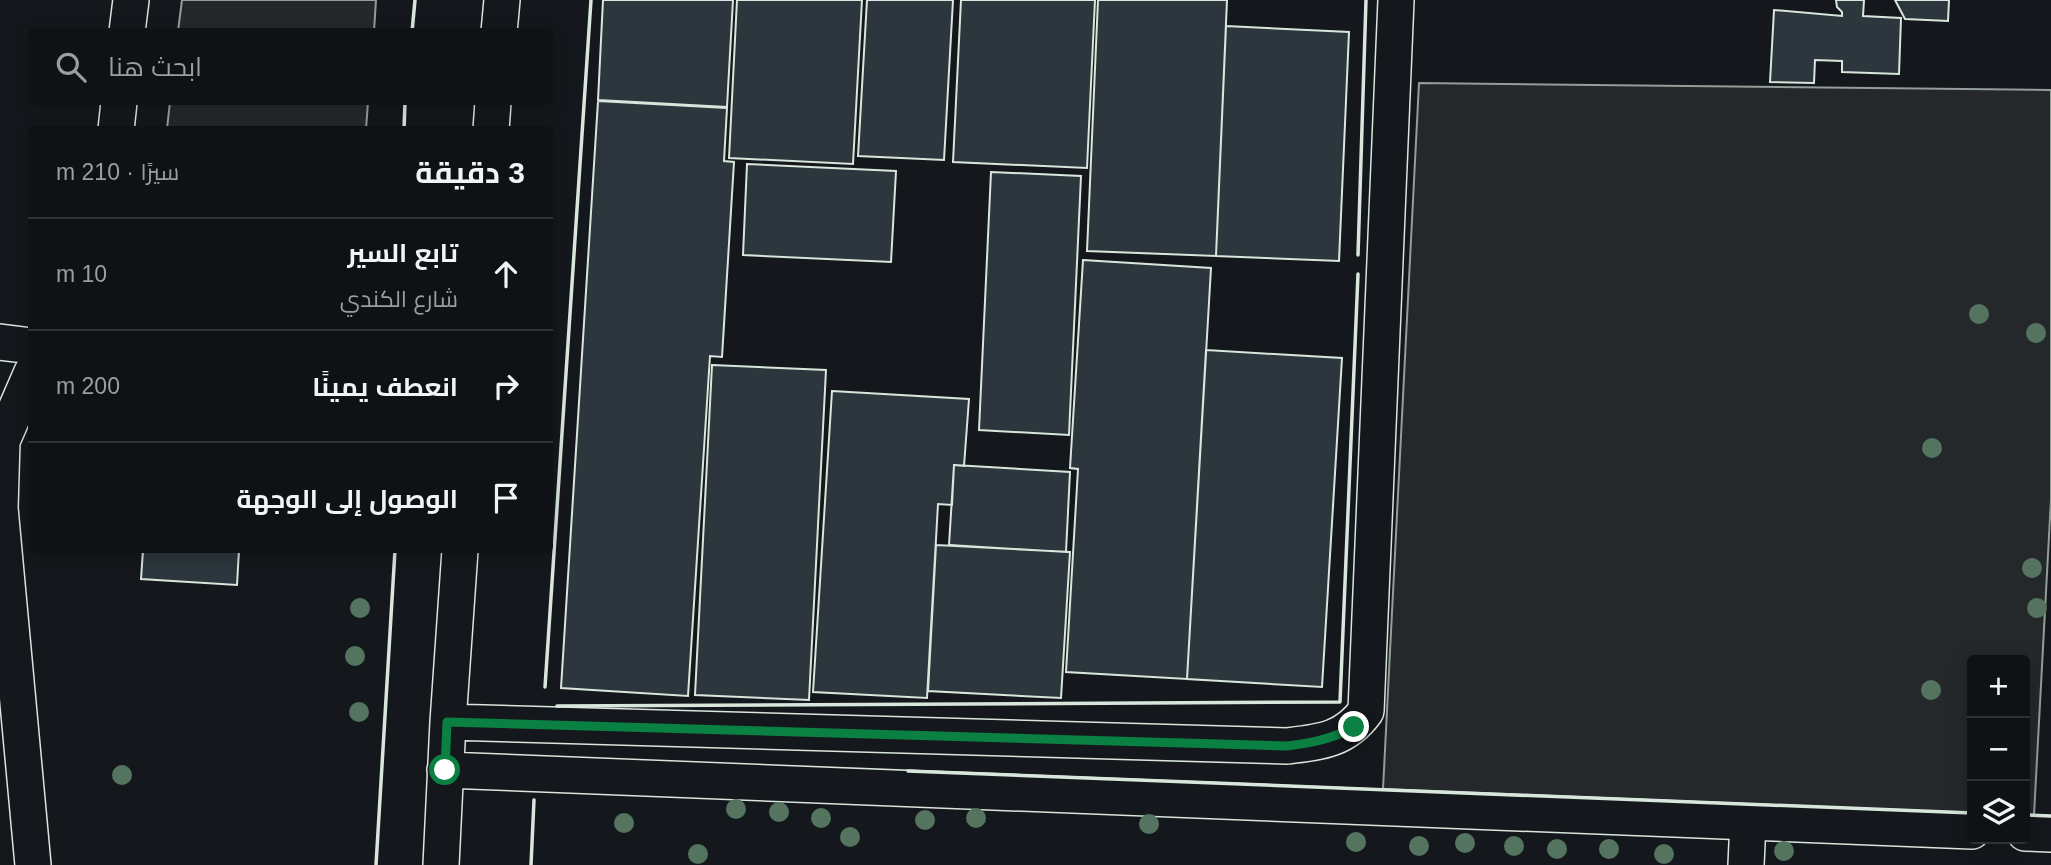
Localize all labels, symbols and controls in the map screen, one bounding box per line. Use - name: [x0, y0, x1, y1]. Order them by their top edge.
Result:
- search box: [28, 28, 553, 105]
- icon: search: [52, 48, 90, 86]
- text: ابحث هنا: [108, 52, 202, 82]
- text: 3 دقيقة: [415, 156, 525, 189]
- text: سيرًا · 210 m: [56, 159, 179, 185]
- text: تابع السير: [347, 238, 458, 268]
- icon: ahead: [487, 255, 525, 293]
- text: 10 m: [56, 261, 107, 287]
- text: شارع الكندي: [340, 286, 458, 312]
- icon: right: [487, 367, 525, 405]
- text: انعطف يمينًا: [312, 372, 458, 402]
- text: 200 m: [56, 373, 120, 399]
- icon: arrive: [487, 479, 525, 517]
- text: الوصول إلى الوجهة: [236, 484, 458, 514]
- map controls: [1967, 655, 2030, 844]
- button: +: [1967, 655, 2030, 718]
- route end: [1338, 711, 1369, 742]
- button: −: [1967, 718, 2030, 781]
- route start: [429, 754, 460, 785]
- button: layers: [1967, 781, 2030, 844]

